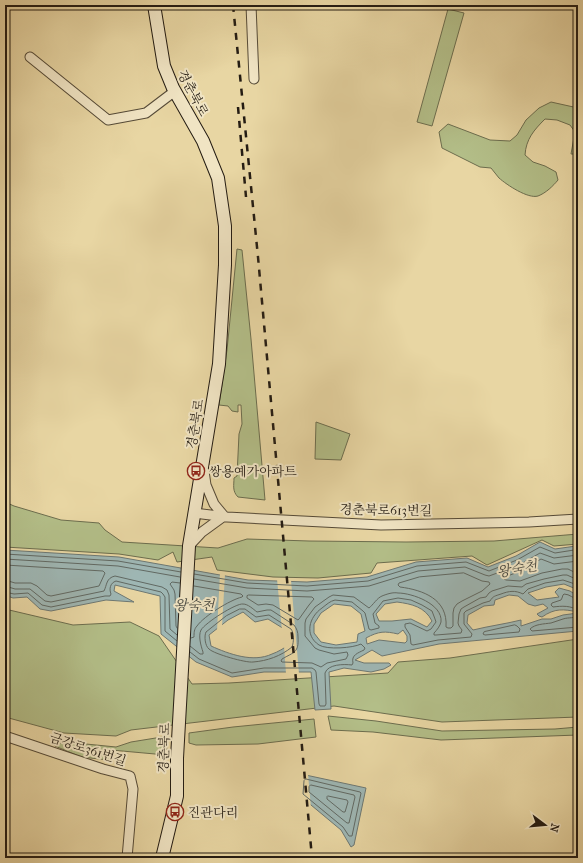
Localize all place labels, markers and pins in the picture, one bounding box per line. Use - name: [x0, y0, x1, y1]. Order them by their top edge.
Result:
- bus stop icon: 쌍용예가아파트: [186, 461, 206, 481]
- place label: 쌍용예가아파트: [209, 464, 297, 479]
- bus stop icon: 진관다리: [165, 802, 185, 822]
- place label: 진관다리: [188, 805, 238, 820]

